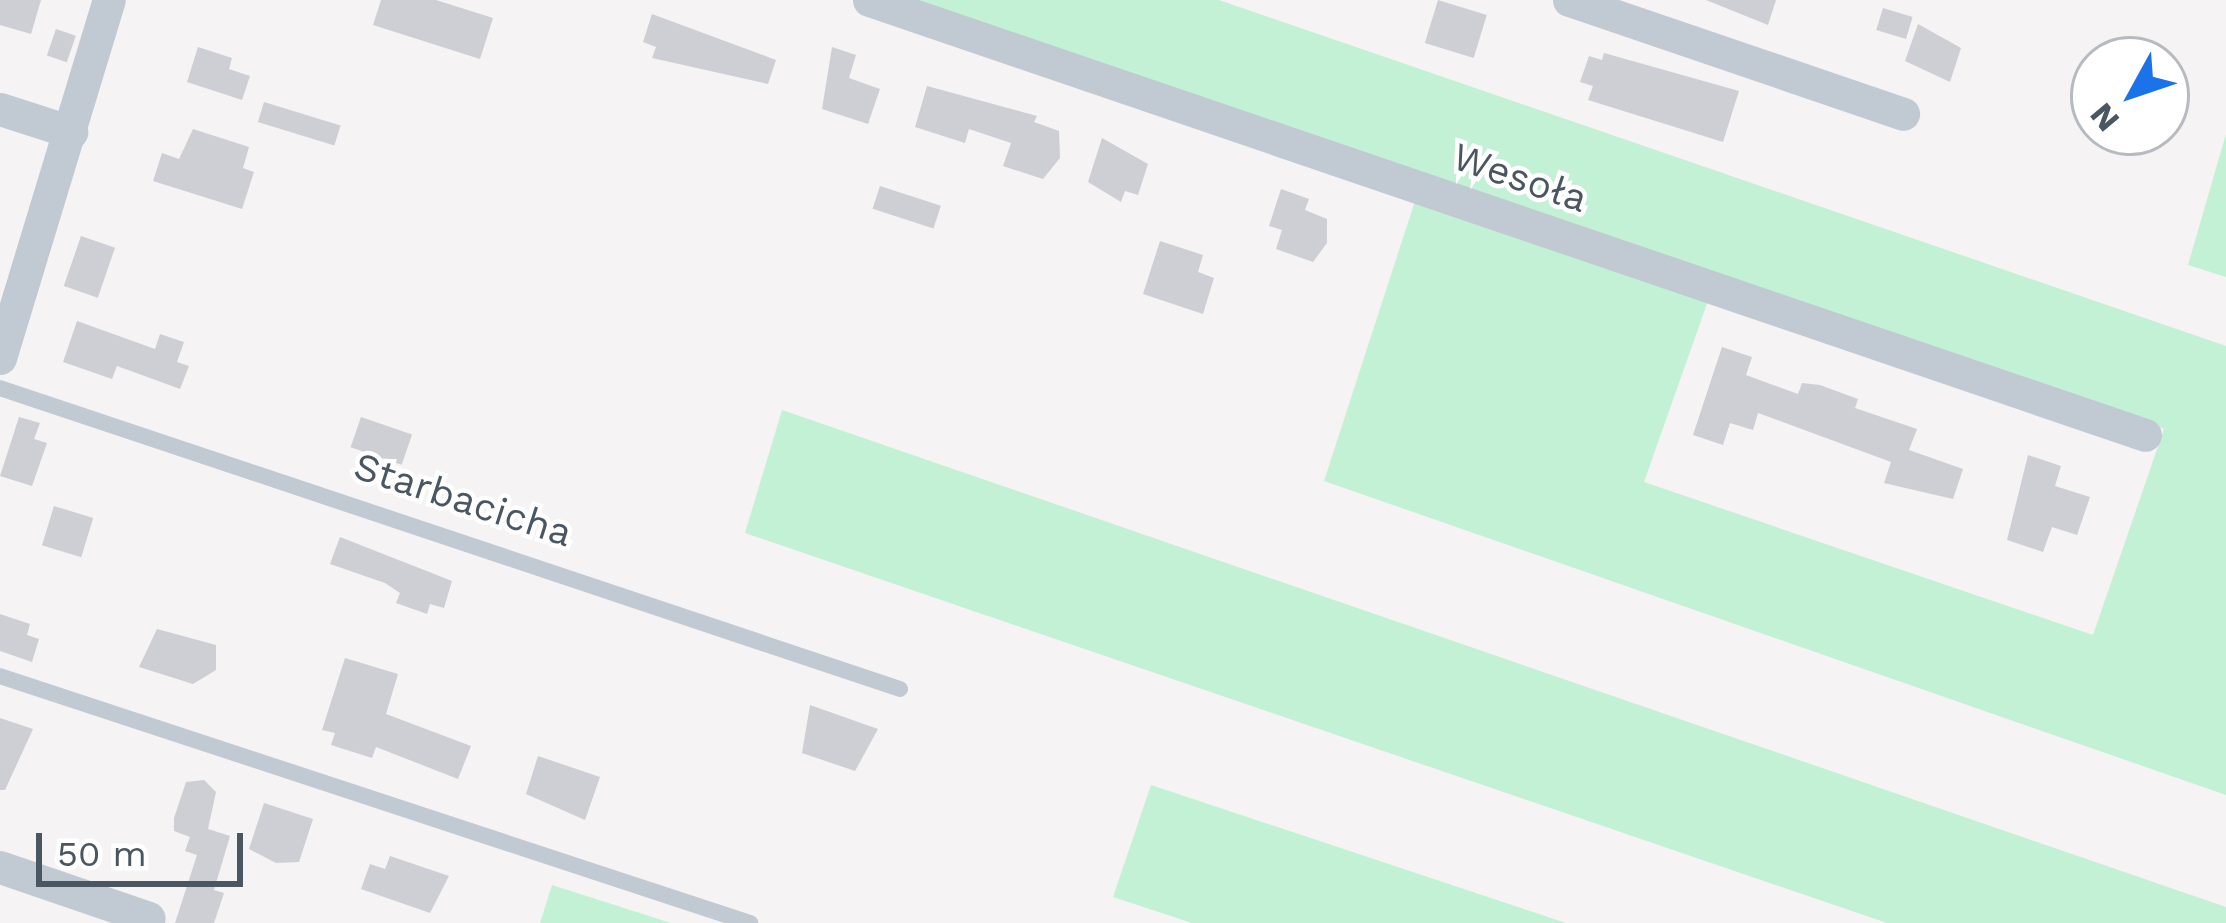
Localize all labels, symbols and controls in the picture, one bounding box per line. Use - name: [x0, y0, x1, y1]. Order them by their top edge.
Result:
- north arrow: [2070, 36, 2190, 156]
- text: N: [2082, 96, 2127, 139]
- street label: Wesoła: [1447, 133, 1593, 223]
- street label: Starbacicha: [348, 443, 578, 557]
- scale bar: [42, 809, 249, 883]
- text: 50 m: [57, 833, 147, 875]

